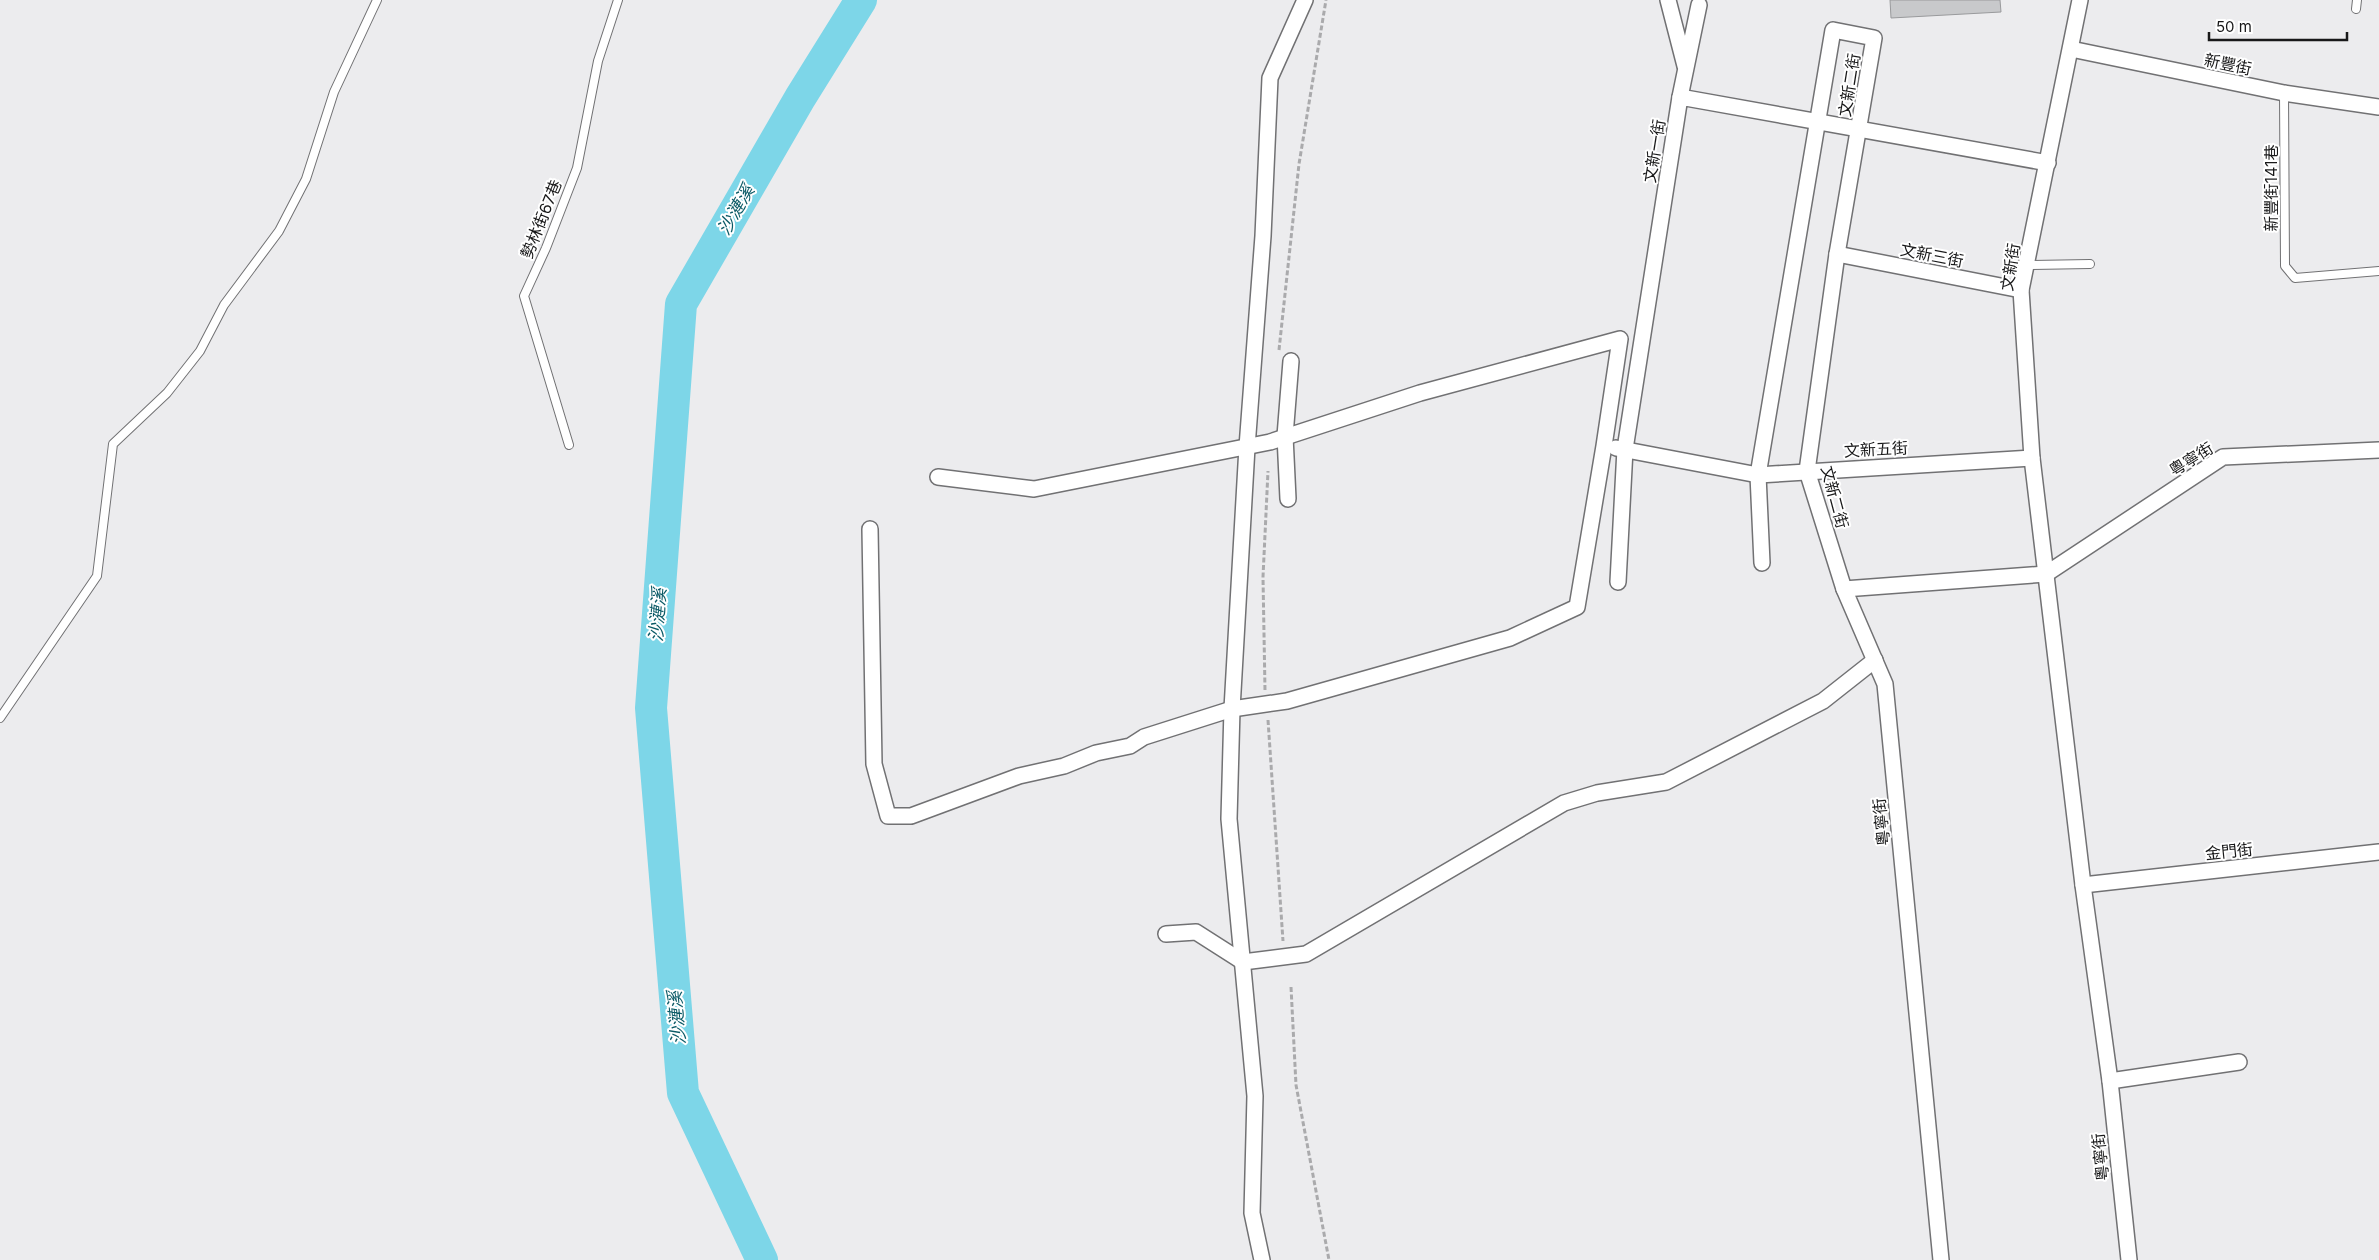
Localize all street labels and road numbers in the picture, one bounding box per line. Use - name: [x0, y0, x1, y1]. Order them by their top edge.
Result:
- street label: 新豐街: [2202, 49, 2254, 79]
- street label: 文新二街: [1834, 52, 1864, 118]
- street label: 文新一街: [1639, 118, 1669, 184]
- street label: 新豐街141巷: [2261, 144, 2281, 232]
- street label: 勢林街67巷: [516, 177, 566, 261]
- street label: 文新三街: [1899, 239, 1965, 271]
- street label: 文新街: [1996, 242, 2024, 292]
- street label: 文新五街: [1844, 437, 1908, 461]
- street label: 粵寧街: [2165, 438, 2217, 480]
- street label: 文新二街: [1817, 463, 1853, 531]
- street label: 粵寧街: [1869, 797, 1893, 847]
- street label: 金門街: [2204, 839, 2254, 863]
- street label: 粵寧街: [2088, 1132, 2112, 1182]

